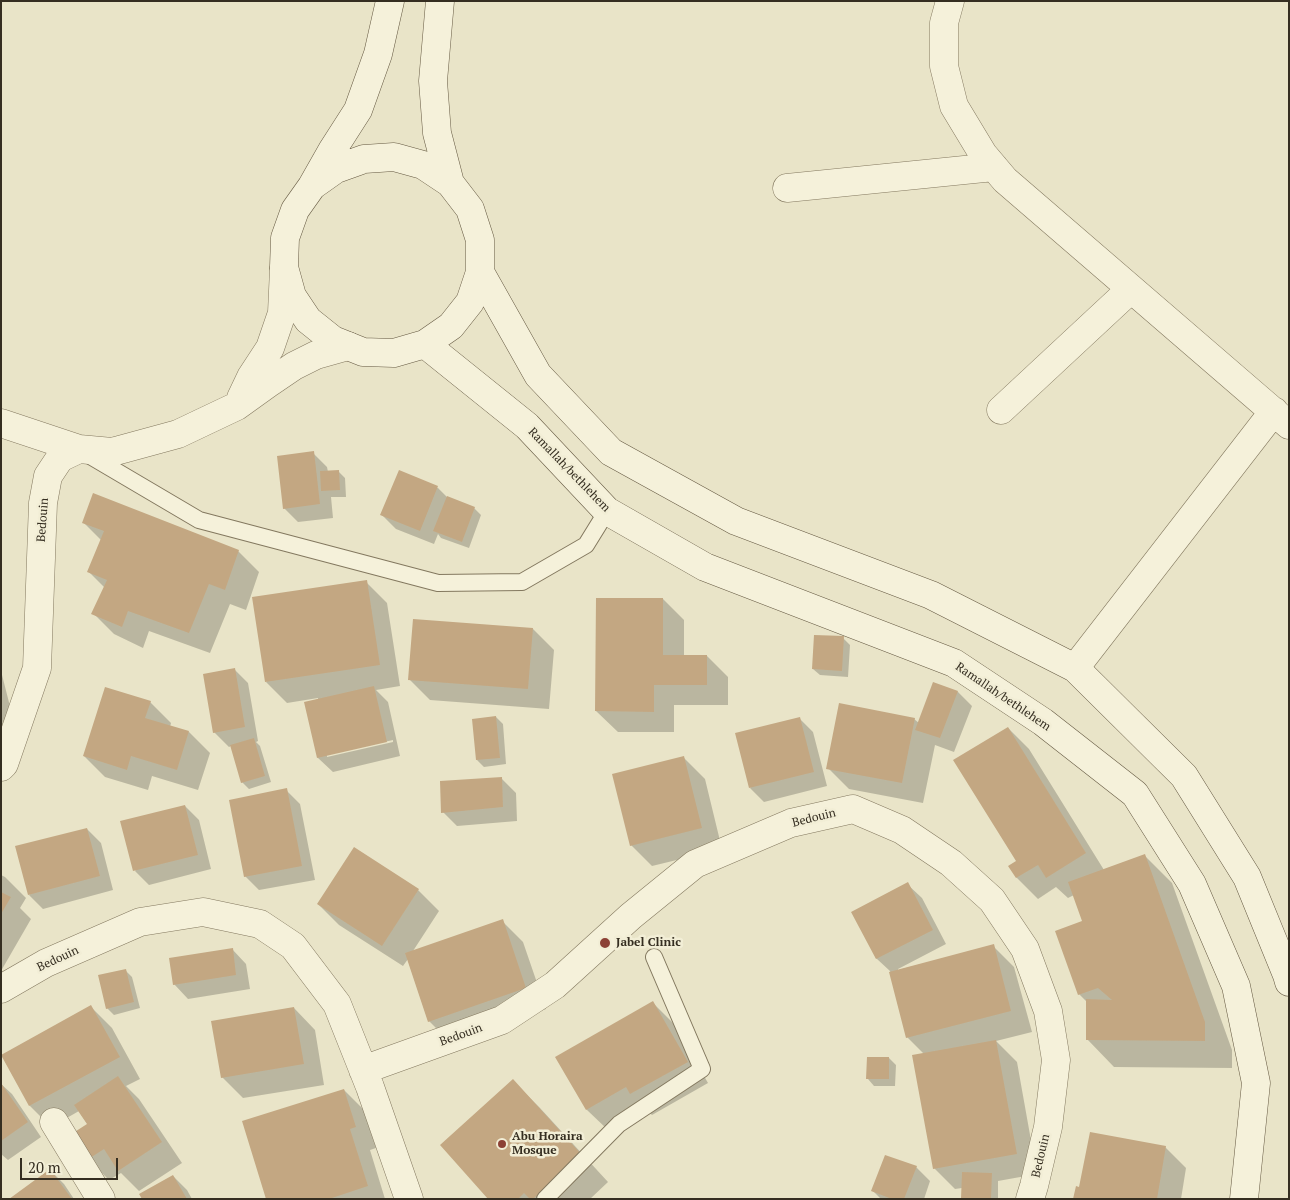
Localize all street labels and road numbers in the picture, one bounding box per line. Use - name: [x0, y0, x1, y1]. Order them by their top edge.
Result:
- street label: Ramallah/bethlehem: [525, 425, 613, 515]
- street label: Bedouin: [34, 497, 52, 543]
- street label: Ramallah/bethlehem: [953, 660, 1053, 734]
- street label: Bedouin: [791, 806, 837, 830]
- street label: Bedouin: [35, 943, 81, 975]
- street label: Bedouin: [438, 1021, 484, 1049]
- street label: Bedouin: [1029, 1133, 1053, 1179]

